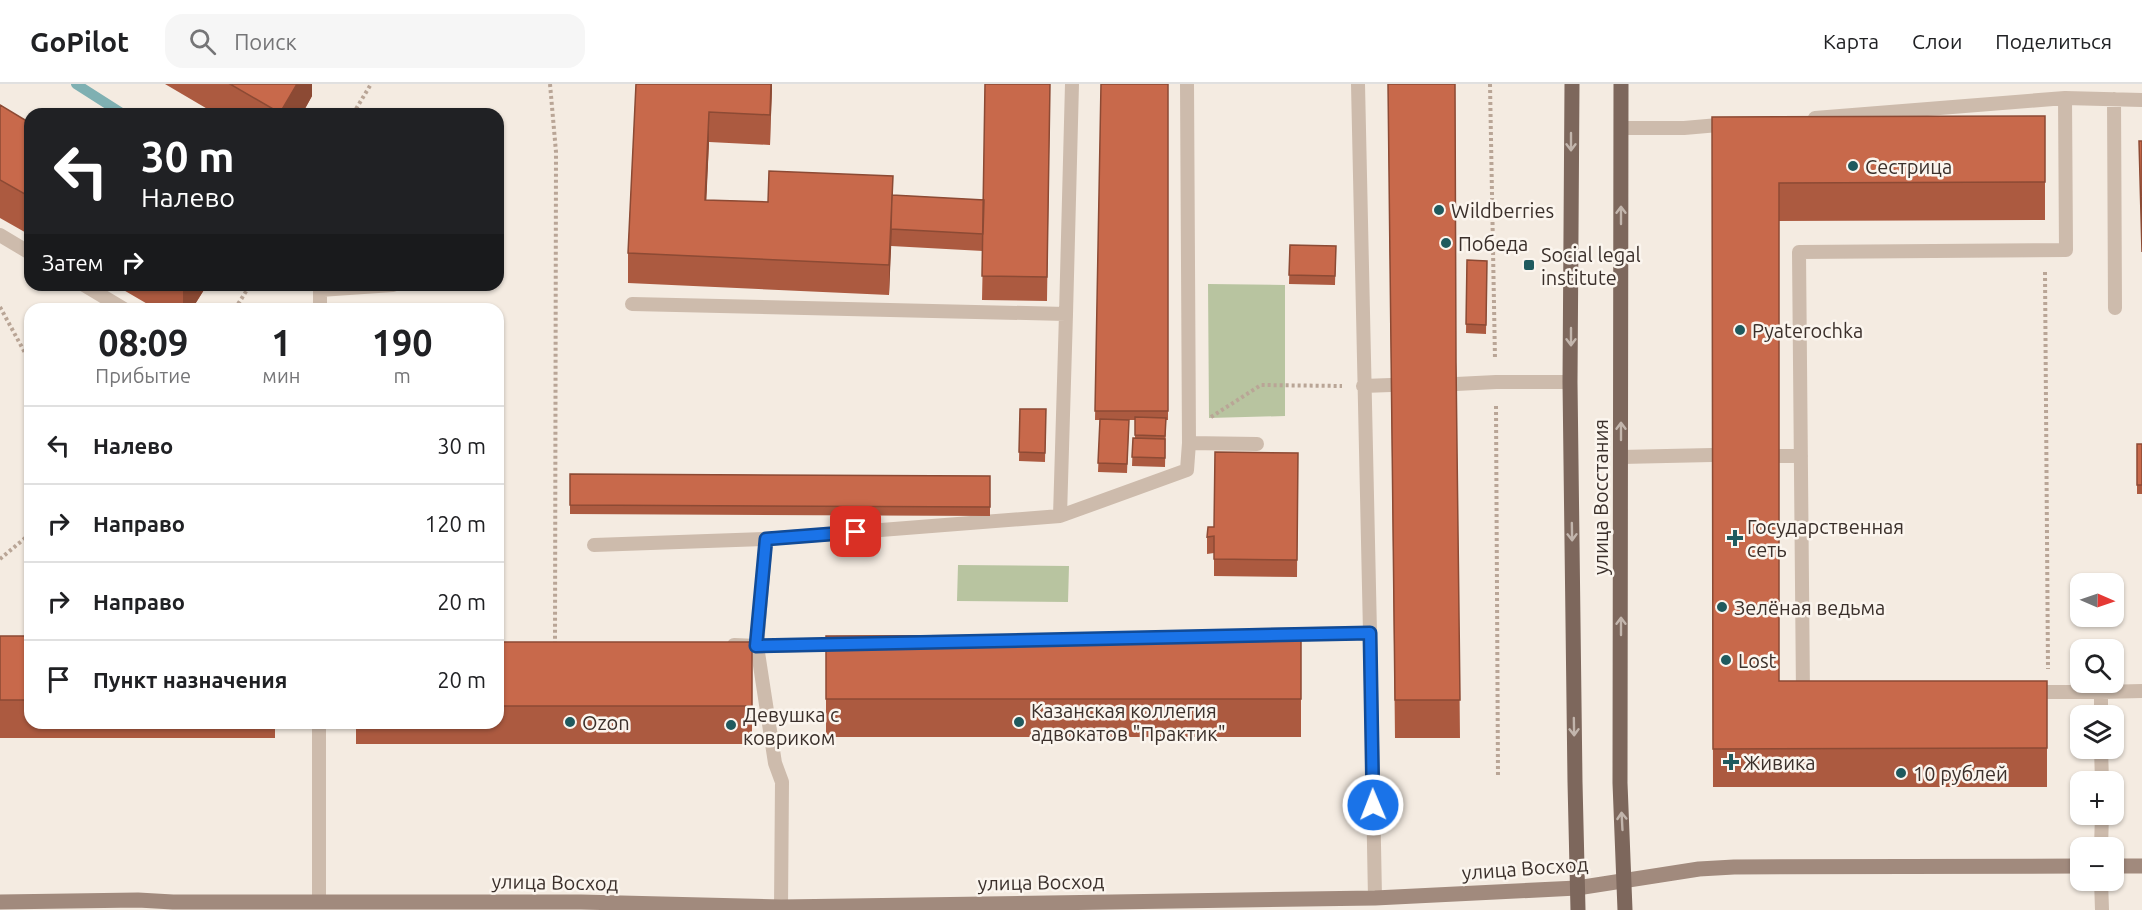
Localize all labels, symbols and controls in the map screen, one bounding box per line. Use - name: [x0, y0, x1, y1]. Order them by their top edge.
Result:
- search box: [165, 14, 585, 68]
- icon: search: [186, 25, 219, 58]
- text: GoPilot: [30, 26, 129, 57]
- text: Поиск: [234, 29, 297, 54]
- text: Карта: [1823, 29, 1879, 53]
- text: Слои: [1912, 29, 1962, 53]
- text: Поделиться: [1995, 29, 2112, 53]
- icon: left: [42, 132, 120, 210]
- one-way arrow: [1565, 132, 1577, 152]
- text: 30 m: [141, 133, 235, 180]
- place label: Сестрица: [1865, 155, 1952, 178]
- marker: Сестрица: [1846, 159, 1860, 173]
- text: Налево: [141, 182, 235, 212]
- place label: Wildberries: [1451, 199, 1554, 222]
- marker: Wildberries: [1432, 203, 1446, 217]
- one-way arrow: [1615, 206, 1627, 226]
- place label: Победа: [1458, 232, 1528, 255]
- marker: Победа: [1439, 236, 1453, 250]
- place label: Social legal institute: [1541, 243, 1641, 289]
- icon: right: [116, 246, 149, 279]
- text: Затем: [42, 250, 104, 275]
- marker: Social legal institute: [1522, 258, 1536, 272]
- place label: Pyaterochka: [1752, 319, 1863, 342]
- text: 08:09: [98, 322, 188, 363]
- text: 1: [271, 322, 292, 363]
- text: 190: [372, 322, 433, 363]
- marker: Pyaterochka: [1733, 323, 1747, 337]
- one-way arrow: [1565, 327, 1576, 347]
- text: Прибытие: [95, 364, 191, 387]
- text: мин: [262, 364, 300, 387]
- text: m: [394, 364, 411, 387]
- street label: улица Восстания: [1589, 419, 1612, 575]
- one-way arrow: [1615, 422, 1627, 442]
- icon: left: [42, 429, 75, 462]
- text: Налево: [93, 433, 173, 458]
- text: 30 m: [437, 433, 486, 458]
- pin: [830, 506, 881, 557]
- icon: right: [42, 507, 75, 540]
- text: Направо: [93, 511, 185, 536]
- text: 120 m: [425, 511, 486, 536]
- icon: arrive: [839, 515, 872, 548]
- place label: Государственная сеть: [1747, 515, 1904, 561]
- one-way arrow: [1566, 522, 1578, 542]
- marker: Государственная сеть: [1728, 531, 1742, 545]
- north arrow: [2070, 573, 2124, 627]
- map controls: [2070, 573, 2124, 891]
- icon: right: [42, 585, 75, 618]
- text: Направо: [93, 589, 185, 614]
- text: 20 m: [437, 589, 486, 614]
- place label: Зелёная ведьма: [1734, 596, 1885, 619]
- marker: Зелёная ведьма: [1715, 600, 1729, 614]
- one-way arrow: [1615, 617, 1627, 637]
- button: search: [2070, 639, 2124, 693]
- place label: Lost: [1738, 649, 1777, 672]
- marker: Lost: [1719, 653, 1733, 667]
- icon: arrive: [42, 663, 75, 696]
- text: Пункт назначения: [93, 667, 287, 692]
- text: 20 m: [437, 667, 486, 692]
- place label: Казанская коллегия адвокатов "Практик": [1031, 699, 1226, 745]
- place label: Девушка с ковриком: [743, 703, 839, 749]
- button: layers: [2070, 705, 2124, 759]
- place label: Ozon: [582, 711, 630, 734]
- marker: Ozon: [563, 715, 577, 729]
- marker: Казанская коллегия адвокатов "Практик": [1012, 715, 1026, 729]
- one-way arrow: [1568, 717, 1580, 737]
- marker: Девушка с ковриком: [724, 718, 738, 732]
- place label: Живика: [1743, 751, 1816, 774]
- marker: Живика: [1724, 755, 1738, 769]
- place label: 10 рублей: [1913, 762, 2008, 785]
- marker: 10 рублей: [1894, 766, 1908, 780]
- button: +: [2070, 771, 2124, 825]
- position arrow: [1341, 773, 1405, 837]
- one-way arrow: [1617, 812, 1628, 832]
- button: −: [2070, 837, 2124, 891]
- street label: улица Восход: [1461, 852, 1589, 884]
- street label: улица Восход: [491, 869, 619, 895]
- street label: улица Восход: [977, 869, 1105, 895]

